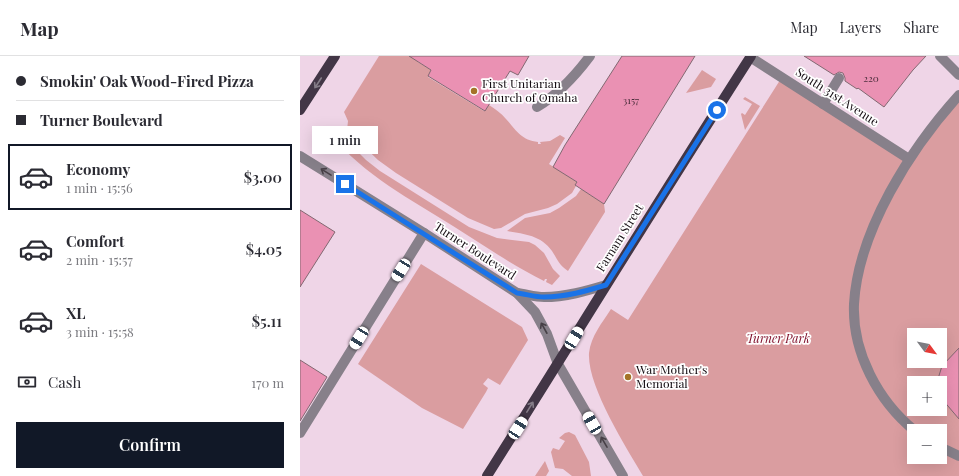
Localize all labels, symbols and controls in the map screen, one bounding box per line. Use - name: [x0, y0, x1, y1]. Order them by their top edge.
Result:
- text: Map: [20, 15, 59, 41]
- text: Map: [790, 18, 818, 37]
- text: Layers: [840, 18, 881, 37]
- text: Share: [903, 18, 939, 37]
- street label: South 31st Avenue: [793, 63, 882, 129]
- text: Smokin' Oak Wood-Fired Pizza: [40, 71, 254, 91]
- house number: 220: [863, 71, 879, 85]
- place label: First Unitarian Church of Omaha: [482, 75, 577, 105]
- one-way arrow: [313, 77, 321, 89]
- marker: First Unitarian Church of Omaha: [469, 86, 479, 96]
- house number: 3157: [623, 93, 639, 107]
- route start: [708, 101, 726, 119]
- text: Turner Boulevard: [40, 110, 163, 130]
- callout: 1 min: [312, 126, 378, 154]
- text: 1 min: [329, 131, 361, 148]
- icon: car: [18, 159, 54, 195]
- text: Economy: [66, 159, 130, 179]
- text: $3.00: [244, 167, 282, 187]
- one-way arrow: [320, 167, 332, 175]
- route end: [336, 175, 354, 193]
- text: 1 min · 15:56: [66, 179, 133, 196]
- street label: Farnam Street: [592, 200, 647, 274]
- street label: Turner Boulevard: [432, 218, 520, 283]
- icon: car: [18, 231, 54, 267]
- text: Comfort: [66, 231, 124, 251]
- text: $4.05: [246, 239, 282, 259]
- text: 2 min · 15:57: [66, 251, 133, 268]
- car: [390, 257, 412, 283]
- icon: car: [18, 303, 54, 339]
- text: XL: [66, 303, 86, 323]
- text: $5.11: [252, 311, 282, 331]
- one-way arrow: [539, 322, 547, 334]
- text: 3 min · 15:58: [66, 323, 134, 340]
- car: [348, 325, 370, 351]
- car: [563, 325, 585, 351]
- north arrow: [907, 328, 947, 368]
- map controls: [907, 328, 947, 464]
- park label: Turner Park: [746, 330, 810, 346]
- place label: War Mother's Memorial: [635, 361, 707, 391]
- icon: cash: [16, 371, 38, 393]
- text: Cash: [48, 372, 81, 392]
- marker: War Mother's Memorial: [623, 372, 633, 382]
- text: 170 m: [251, 374, 284, 391]
- button: +: [907, 376, 947, 416]
- one-way arrow: [526, 402, 535, 413]
- car: [581, 410, 603, 436]
- car: [506, 415, 530, 441]
- button: Confirm: [16, 422, 284, 468]
- button: −: [907, 424, 947, 464]
- one-way arrow: [599, 436, 607, 448]

